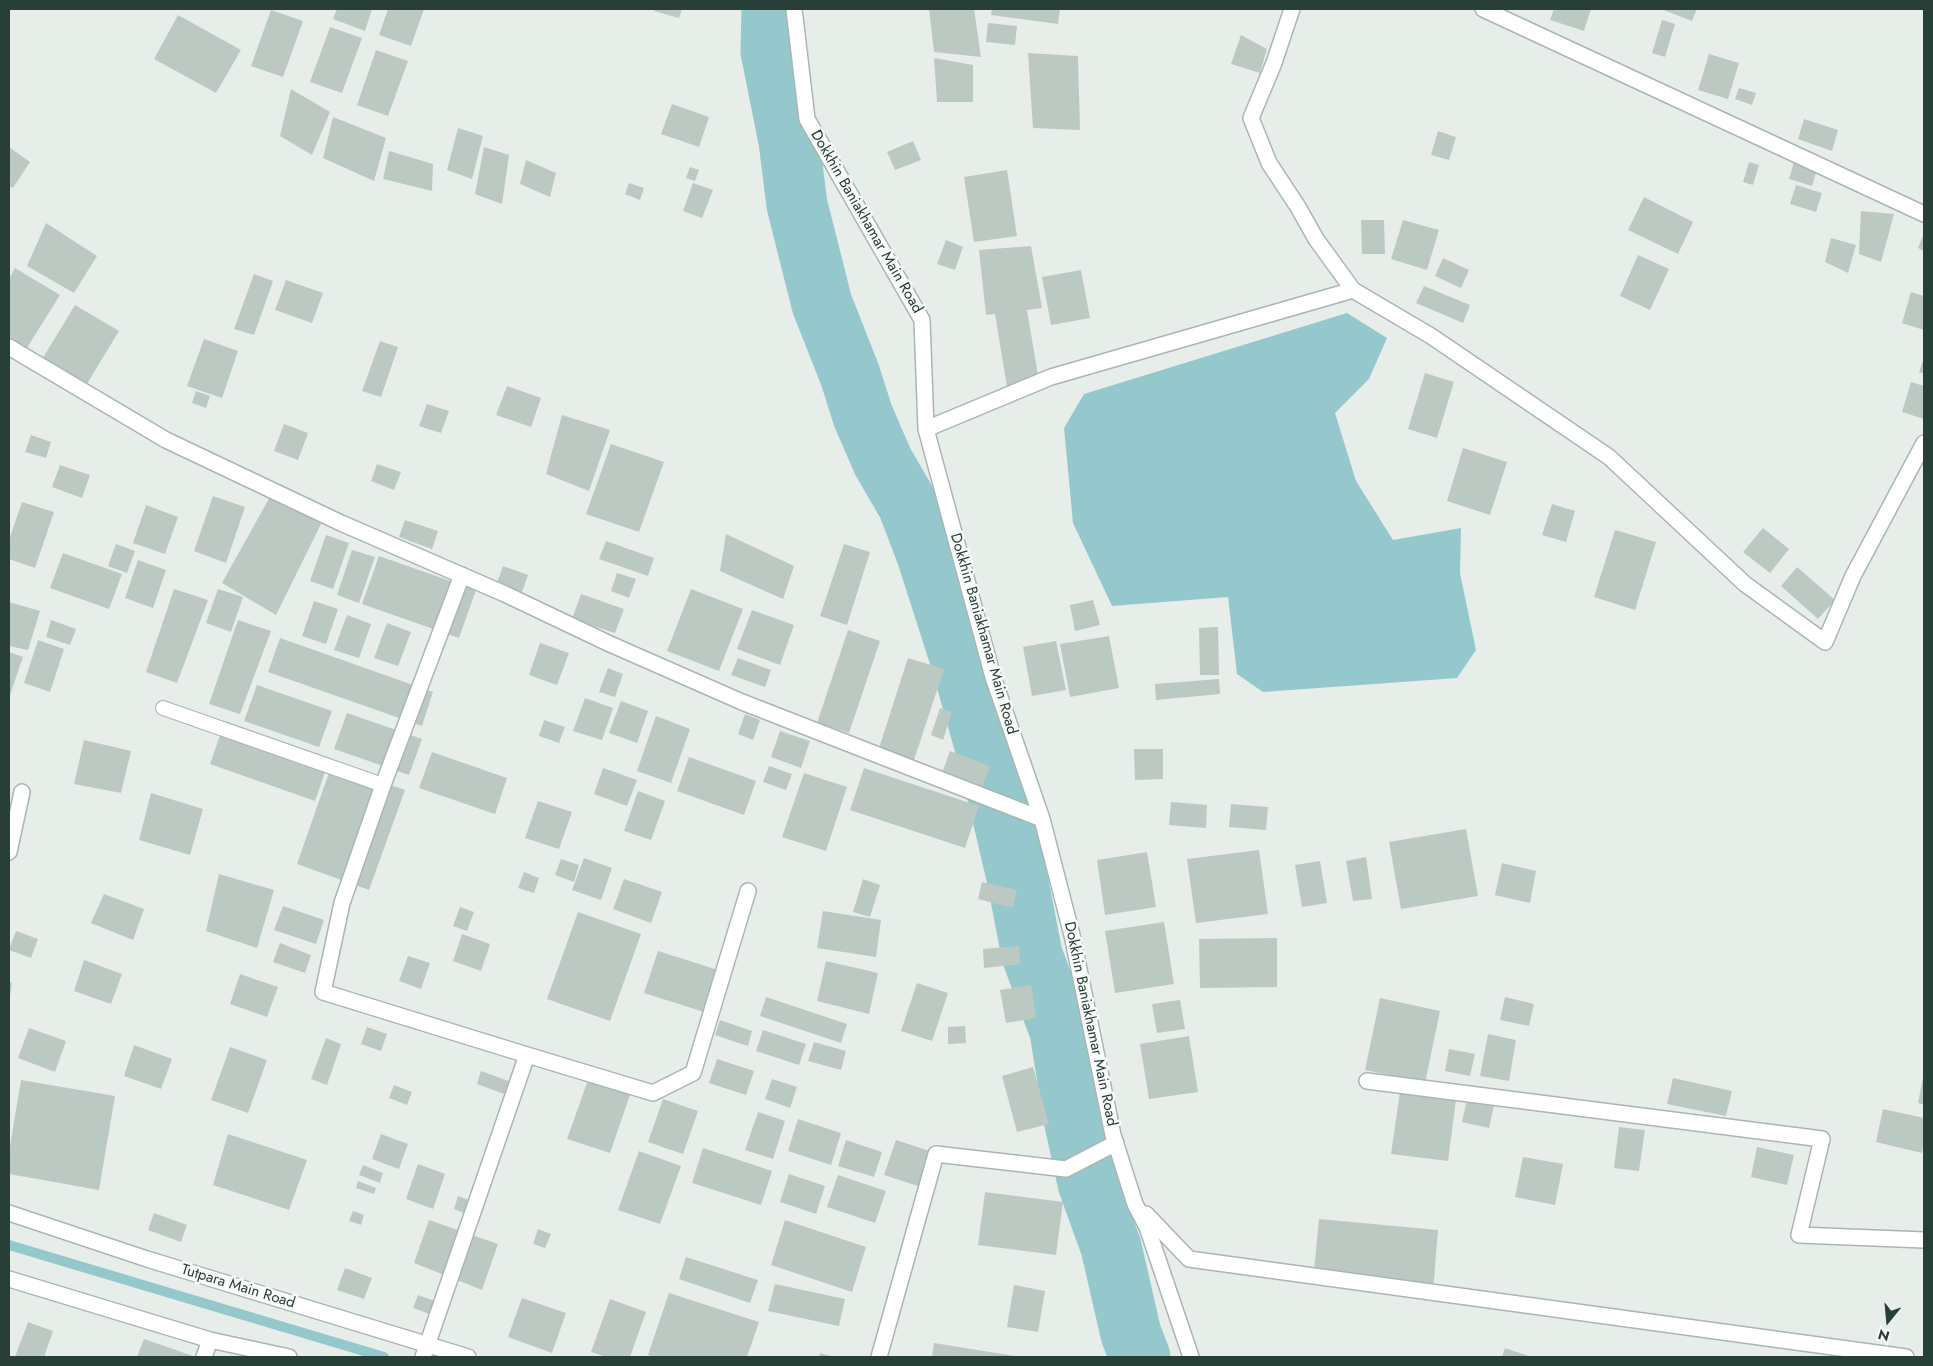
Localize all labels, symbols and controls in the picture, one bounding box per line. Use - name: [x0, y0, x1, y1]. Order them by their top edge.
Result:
- street label: Dokkhin Baniakhamar Main Road: [806, 127, 926, 317]
- street label: Dokkhin Baniakhamar Main Road: [946, 531, 1020, 737]
- street label: Dokkhin Baniakhamar Main Road: [1060, 920, 1120, 1128]
- street label: Tutpara Main Road: [179, 1261, 297, 1313]
- north arrow: [1863, 1296, 1913, 1346]
- text: N: [1875, 1324, 1892, 1347]

